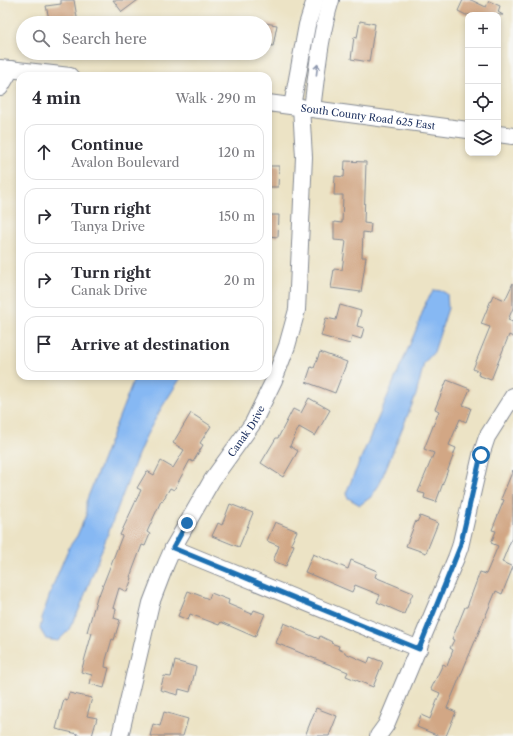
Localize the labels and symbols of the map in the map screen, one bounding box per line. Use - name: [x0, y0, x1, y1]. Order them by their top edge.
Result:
- one-way arrow: [313, 64, 321, 77]
- street label: South County Road 625 East: [300, 101, 437, 133]
- street label: Canak Drive: [225, 403, 268, 459]
- route start: [472, 446, 490, 464]
- route end: [178, 514, 196, 532]

